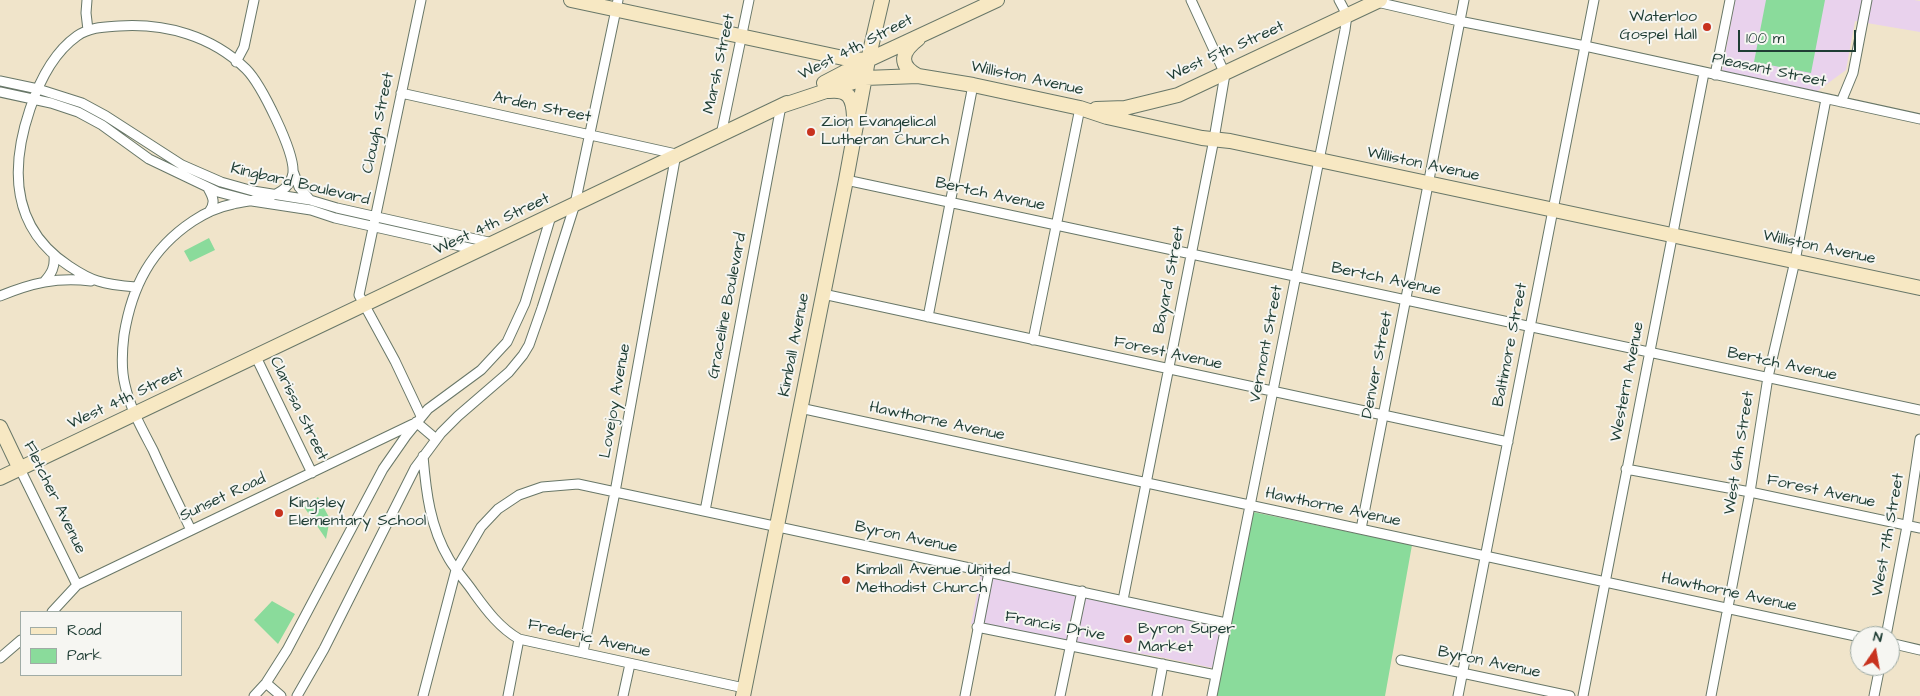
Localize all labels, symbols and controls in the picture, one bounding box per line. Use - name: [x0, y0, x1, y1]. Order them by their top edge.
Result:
- place label: Waterloo Gospel Hall: [1620, 8, 1697, 46]
- street label: West 4th Street: [796, 11, 916, 85]
- street label: Marsh Street: [700, 12, 740, 116]
- street label: West 5th Street: [1164, 18, 1288, 86]
- scale bar: [1740, 20, 1858, 52]
- marker: Waterloo Gospel Hall: [1701, 21, 1713, 33]
- text: 100 m: [1746, 28, 1785, 49]
- street label: Pleasant Street: [1710, 50, 1828, 92]
- street label: Williston Avenue: [969, 58, 1085, 100]
- street label: Clough Street: [359, 71, 399, 175]
- street label: Arden Street: [491, 88, 593, 128]
- place label: Zion Evangelical Lutheran Church: [821, 113, 949, 151]
- marker: Zion Evangelical Lutheran Church: [805, 126, 817, 138]
- street label: Williston Avenue: [1365, 144, 1481, 186]
- street label: Kingbard Boulevard: [229, 160, 371, 210]
- street label: Bertch Avenue: [933, 174, 1047, 216]
- street label: West 4th Street: [431, 190, 553, 260]
- street label: Bayard Street: [1150, 225, 1190, 335]
- street label: Williston Avenue: [1761, 227, 1877, 269]
- street label: Graceline Boulevard: [704, 232, 752, 380]
- street label: Bertch Avenue: [1329, 259, 1443, 301]
- street label: Baltimore Street: [1490, 282, 1532, 408]
- street label: Vermont Street: [1246, 284, 1288, 404]
- street label: Kimball Avenue: [776, 292, 814, 398]
- street label: Denver Street: [1358, 310, 1398, 420]
- street label: Western Avenue: [1607, 320, 1649, 444]
- street label: Forest Avenue: [1112, 333, 1224, 375]
- street label: Lovejoy Avenue: [596, 342, 636, 460]
- street label: Bertch Avenue: [1725, 344, 1839, 386]
- street label: Clarissa Street: [265, 354, 331, 464]
- street label: West 4th Street: [65, 364, 187, 434]
- street label: West 6th Street: [1721, 390, 1759, 516]
- street label: Hawthorne Avenue: [867, 398, 1007, 446]
- street label: Fletcher Avenue: [18, 439, 90, 557]
- street label: Sunset Road: [177, 470, 269, 526]
- street label: Forest Avenue: [1765, 471, 1877, 513]
- street label: West 7th Street: [1869, 472, 1909, 598]
- street label: Hawthorne Avenue: [1263, 484, 1403, 532]
- place label: Kingsley Elementary School: [289, 494, 426, 532]
- marker: Kingsley Elementary School: [273, 507, 285, 519]
- street label: Byron Avenue: [853, 518, 959, 558]
- place label: Kimball Avenue United Methodist Church: [856, 561, 1010, 599]
- street label: Hawthorne Avenue: [1659, 569, 1799, 617]
- marker: Kimball Avenue United Methodist Church: [840, 574, 852, 586]
- street label: Francis Drive: [1003, 608, 1107, 646]
- legend: [20, 611, 182, 676]
- street label: Frederic Avenue: [526, 616, 652, 662]
- text: Road: [67, 620, 101, 641]
- place label: Byron Super Market: [1138, 620, 1235, 658]
- north arrow: [1850, 626, 1900, 676]
- text: N: [1872, 627, 1884, 648]
- marker: Byron Super Market: [1122, 633, 1134, 645]
- street label: Byron Avenue: [1436, 643, 1542, 683]
- text: Park: [67, 645, 102, 666]

